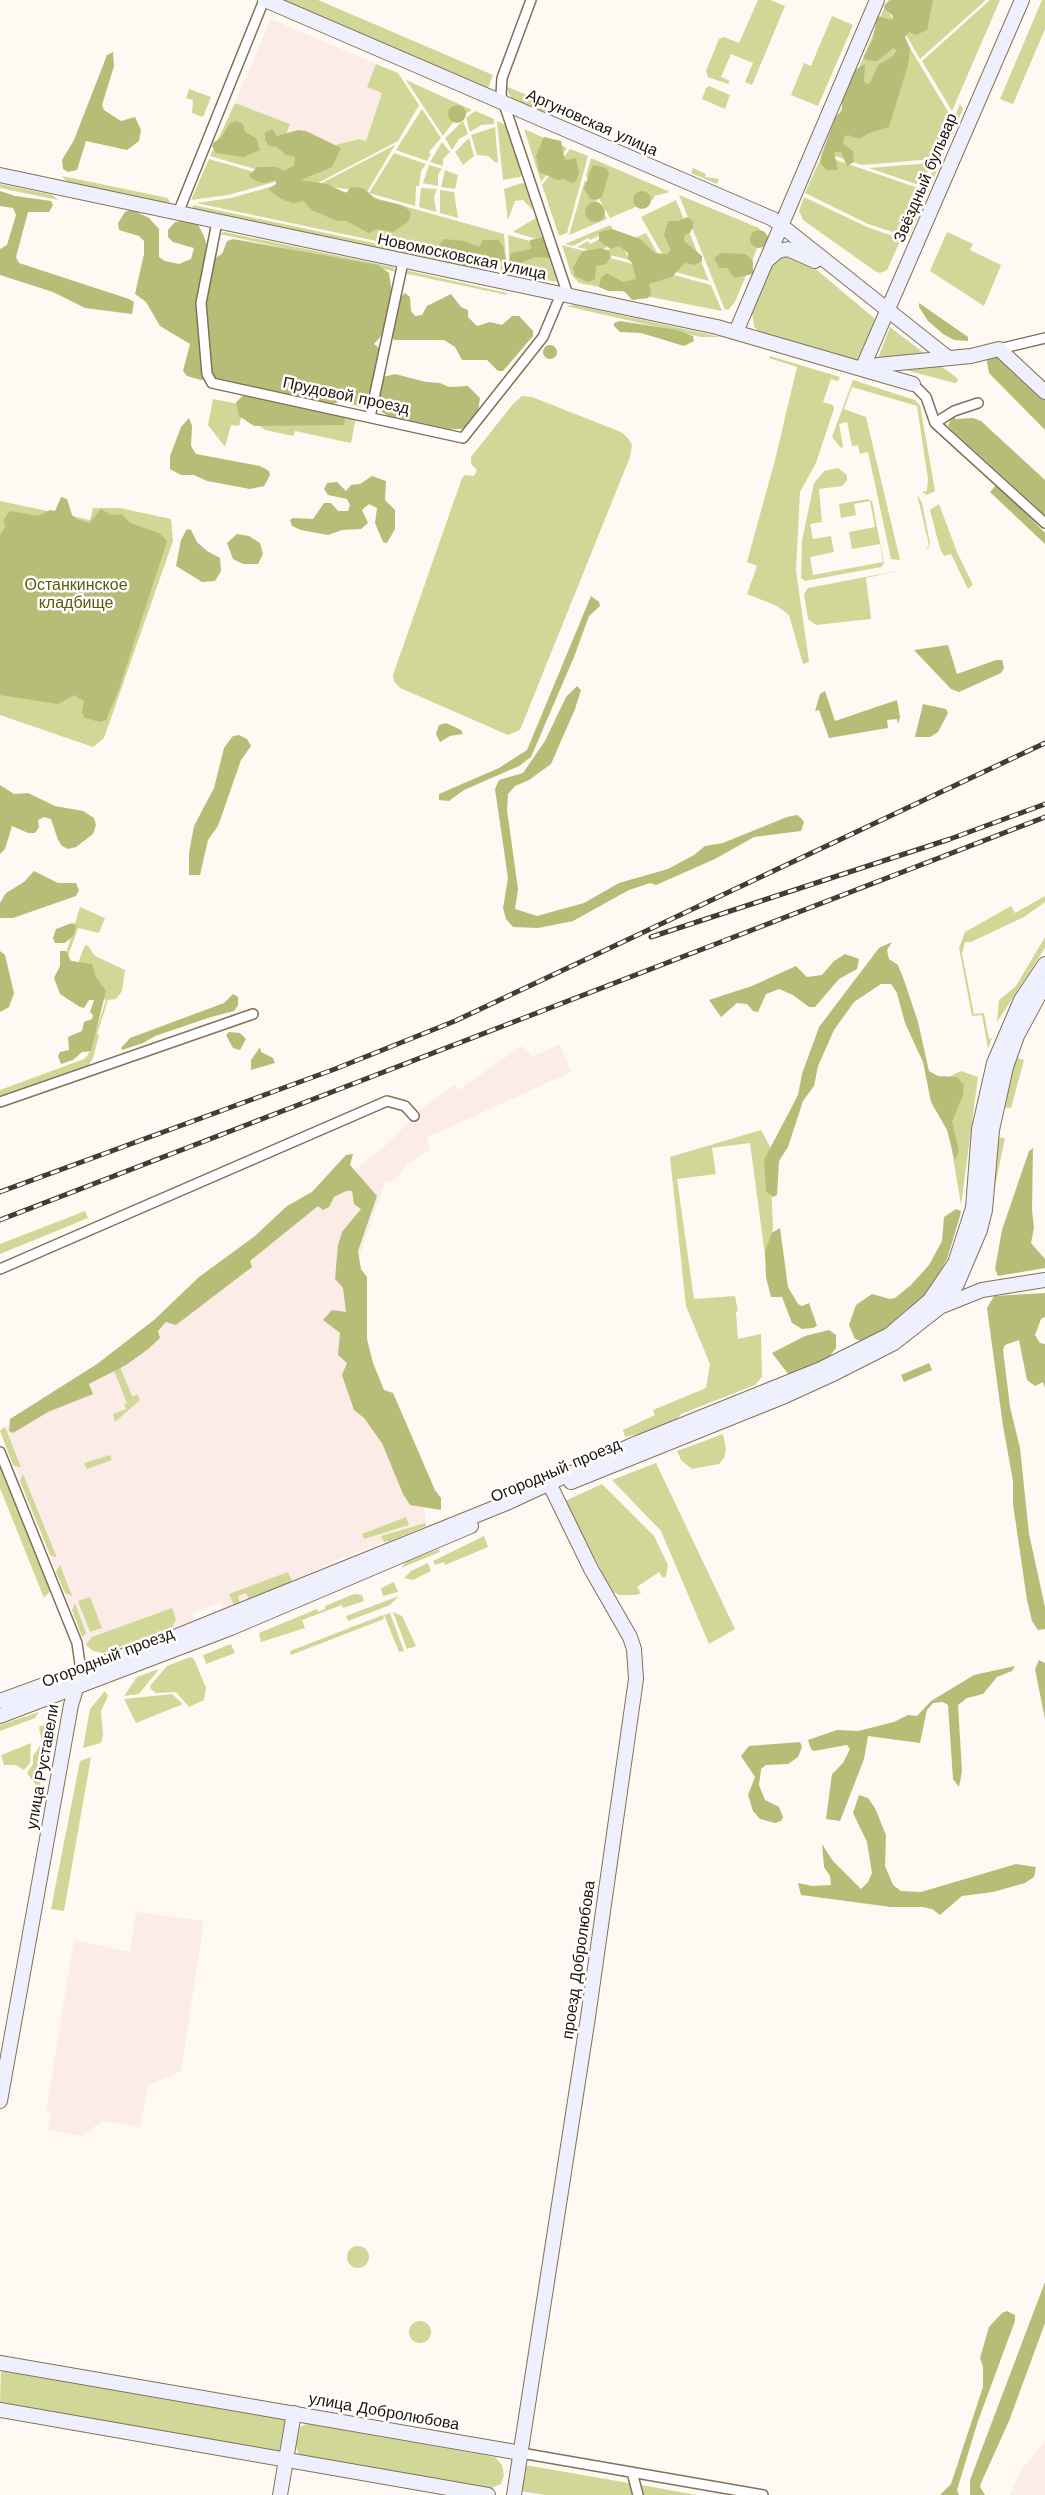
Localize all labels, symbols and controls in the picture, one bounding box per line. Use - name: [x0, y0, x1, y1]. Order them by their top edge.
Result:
- street label: Аргуновская улица: [523, 85, 661, 161]
- street label: Звёздный бульвар: [890, 111, 962, 245]
- street label: Новомосковская улица: [376, 230, 548, 284]
- street label: Прудовой проезд: [281, 373, 411, 419]
- park label: Останкинское кладбище: [24, 575, 128, 613]
- street label: Огородный проезд: [488, 1435, 624, 1507]
- street label: Огородный проезд: [39, 1624, 177, 1692]
- street label: улица Руставели: [23, 1703, 63, 1831]
- street label: проезд Добролюбова: [558, 1879, 600, 2041]
- street label: улица Добролюбова: [307, 2389, 461, 2435]

